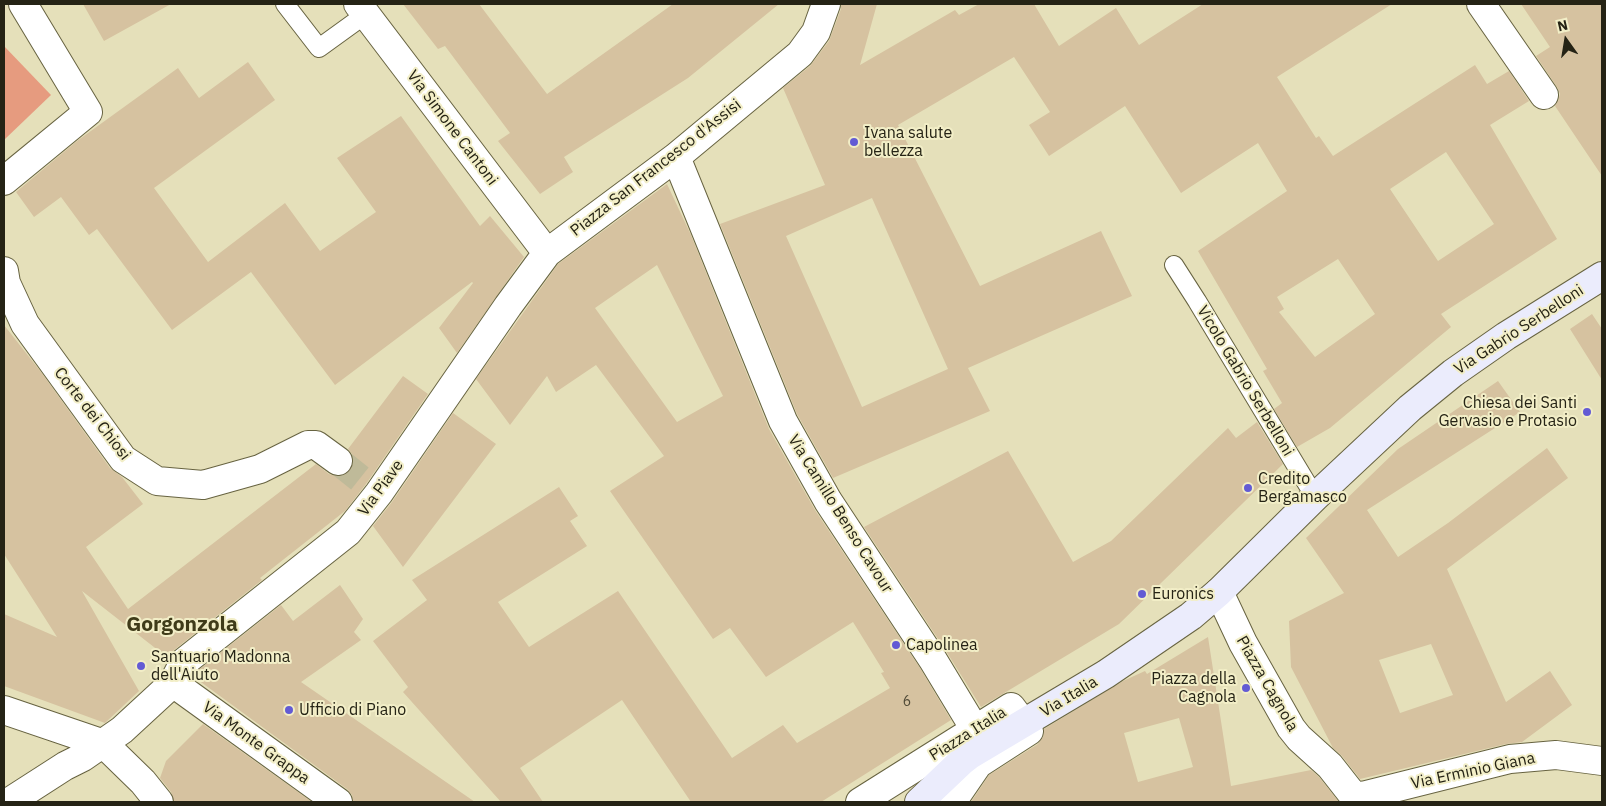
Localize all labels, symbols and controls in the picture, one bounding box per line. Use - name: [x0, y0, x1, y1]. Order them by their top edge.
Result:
- north arrow: [1541, 15, 1591, 65]
- text: N: [1556, 15, 1570, 35]
- street label: Via Simone Cantoni: [402, 67, 502, 189]
- street label: Piazza San Francesco d'Assisi: [567, 95, 745, 241]
- place label: Ivana salute bellezza: [864, 123, 952, 161]
- marker: Ivana salute bellezza: [848, 136, 860, 148]
- street label: Via Gabrio Serbelloni: [1451, 281, 1587, 379]
- street label: Vicolo Gabrio Serbelloni: [1192, 302, 1298, 460]
- street label: Corte dei Chiosi: [50, 364, 134, 464]
- place label: Chiesa dei Santi Gervasio e Protasio: [1439, 393, 1577, 431]
- marker: Chiesa dei Santi Gervasio e Protasio: [1581, 406, 1593, 418]
- street label: Via Camillo Benso Cavour: [783, 431, 897, 597]
- street label: Via Piave: [354, 456, 408, 520]
- place label: Credito Bergamasco: [1258, 469, 1347, 507]
- marker: Credito Bergamasco: [1242, 482, 1254, 494]
- place label: Euronics: [1152, 584, 1214, 604]
- marker: Euronics: [1136, 588, 1148, 600]
- district label: Gorgonzola: [126, 612, 238, 638]
- street label: Piazza Cagnola: [1232, 633, 1302, 735]
- place label: Capolinea: [906, 635, 977, 655]
- marker: Capolinea: [890, 639, 902, 651]
- place label: Santuario Madonna dell'Aiuto: [151, 647, 290, 685]
- marker: Santuario Madonna dell'Aiuto: [135, 660, 147, 672]
- place label: Piazza della Cagnola: [1151, 669, 1236, 707]
- street label: Via Italia: [1037, 672, 1101, 722]
- marker: Piazza della Cagnola: [1240, 682, 1252, 694]
- house number: 6: [903, 694, 911, 710]
- street label: Via Monte Grappa: [199, 698, 313, 788]
- place label: Ufficio di Piano: [299, 700, 406, 720]
- street label: Piazza Italia: [926, 703, 1010, 765]
- marker: Ufficio di Piano: [283, 704, 295, 716]
- street label: Via Erminio Giana: [1409, 748, 1537, 794]

